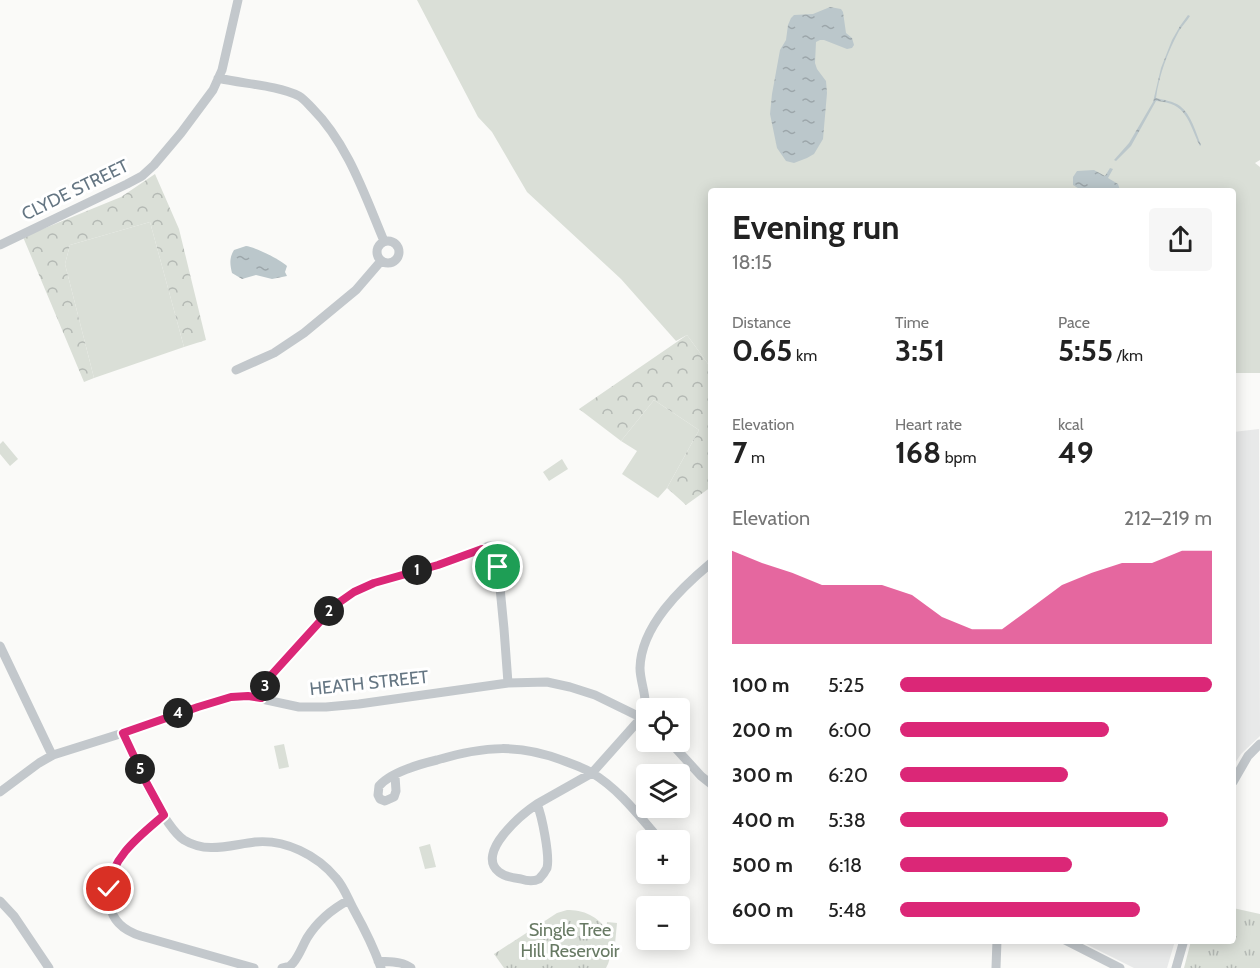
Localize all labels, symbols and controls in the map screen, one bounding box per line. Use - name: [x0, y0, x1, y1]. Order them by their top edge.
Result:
- street label: CLYDE STREET: [18, 154, 132, 225]
- text: Evening run: [732, 207, 899, 247]
- button: share: [1149, 208, 1212, 271]
- text: 18:15: [732, 250, 772, 274]
- text: Distance: [732, 313, 791, 332]
- text: Time: [895, 313, 929, 332]
- text: Pace: [1058, 313, 1090, 332]
- text: 0.65: [732, 332, 792, 369]
- text: 3:51: [895, 332, 945, 369]
- text: 5:55: [1058, 332, 1113, 369]
- text: km: [792, 346, 817, 365]
- text: /km: [1113, 346, 1143, 365]
- text: Elevation: [732, 415, 795, 434]
- text: Heart rate: [895, 415, 962, 434]
- text: kcal: [1058, 415, 1084, 434]
- text: 7: [732, 434, 747, 471]
- text: 168: [895, 434, 941, 471]
- text: 49: [1058, 434, 1094, 471]
- text: m: [747, 448, 765, 467]
- text: bpm: [941, 448, 977, 467]
- text: Elevation: [732, 506, 810, 530]
- text: 212–219 m: [1124, 506, 1212, 530]
- pin: [472, 541, 523, 592]
- icon: arrive: [481, 550, 514, 583]
- pin: 1: [402, 555, 432, 585]
- text: 1: [414, 560, 420, 579]
- pin: 2: [314, 596, 344, 626]
- text: 2: [325, 601, 333, 620]
- street label: HEATH STREET: [308, 666, 430, 700]
- pin: 3: [250, 671, 280, 701]
- text: 100 m: [732, 673, 790, 697]
- text: 5:25: [828, 673, 864, 697]
- text: 3: [261, 676, 269, 695]
- pin: 4: [163, 698, 193, 728]
- map controls: [636, 698, 690, 950]
- button: locate: [636, 698, 690, 752]
- text: 4: [173, 703, 183, 722]
- text: 200 m: [732, 718, 793, 742]
- text: 6:00: [828, 718, 871, 742]
- pin: 5: [125, 754, 155, 784]
- text: 5: [136, 759, 144, 778]
- text: 300 m: [732, 763, 793, 787]
- text: 6:20: [828, 763, 868, 787]
- button: layers: [636, 764, 690, 818]
- text: 400 m: [732, 808, 795, 832]
- text: 5:38: [828, 808, 866, 832]
- button: +: [636, 830, 690, 884]
- text: 500 m: [732, 853, 793, 877]
- text: 6:18: [828, 853, 862, 877]
- pin: [83, 863, 134, 914]
- icon: check: [92, 872, 125, 905]
- button: −: [636, 896, 690, 950]
- text: 600 m: [732, 898, 793, 922]
- text: 5:48: [828, 898, 867, 922]
- park label: Single Tree Hill Reservoir: [520, 919, 620, 962]

